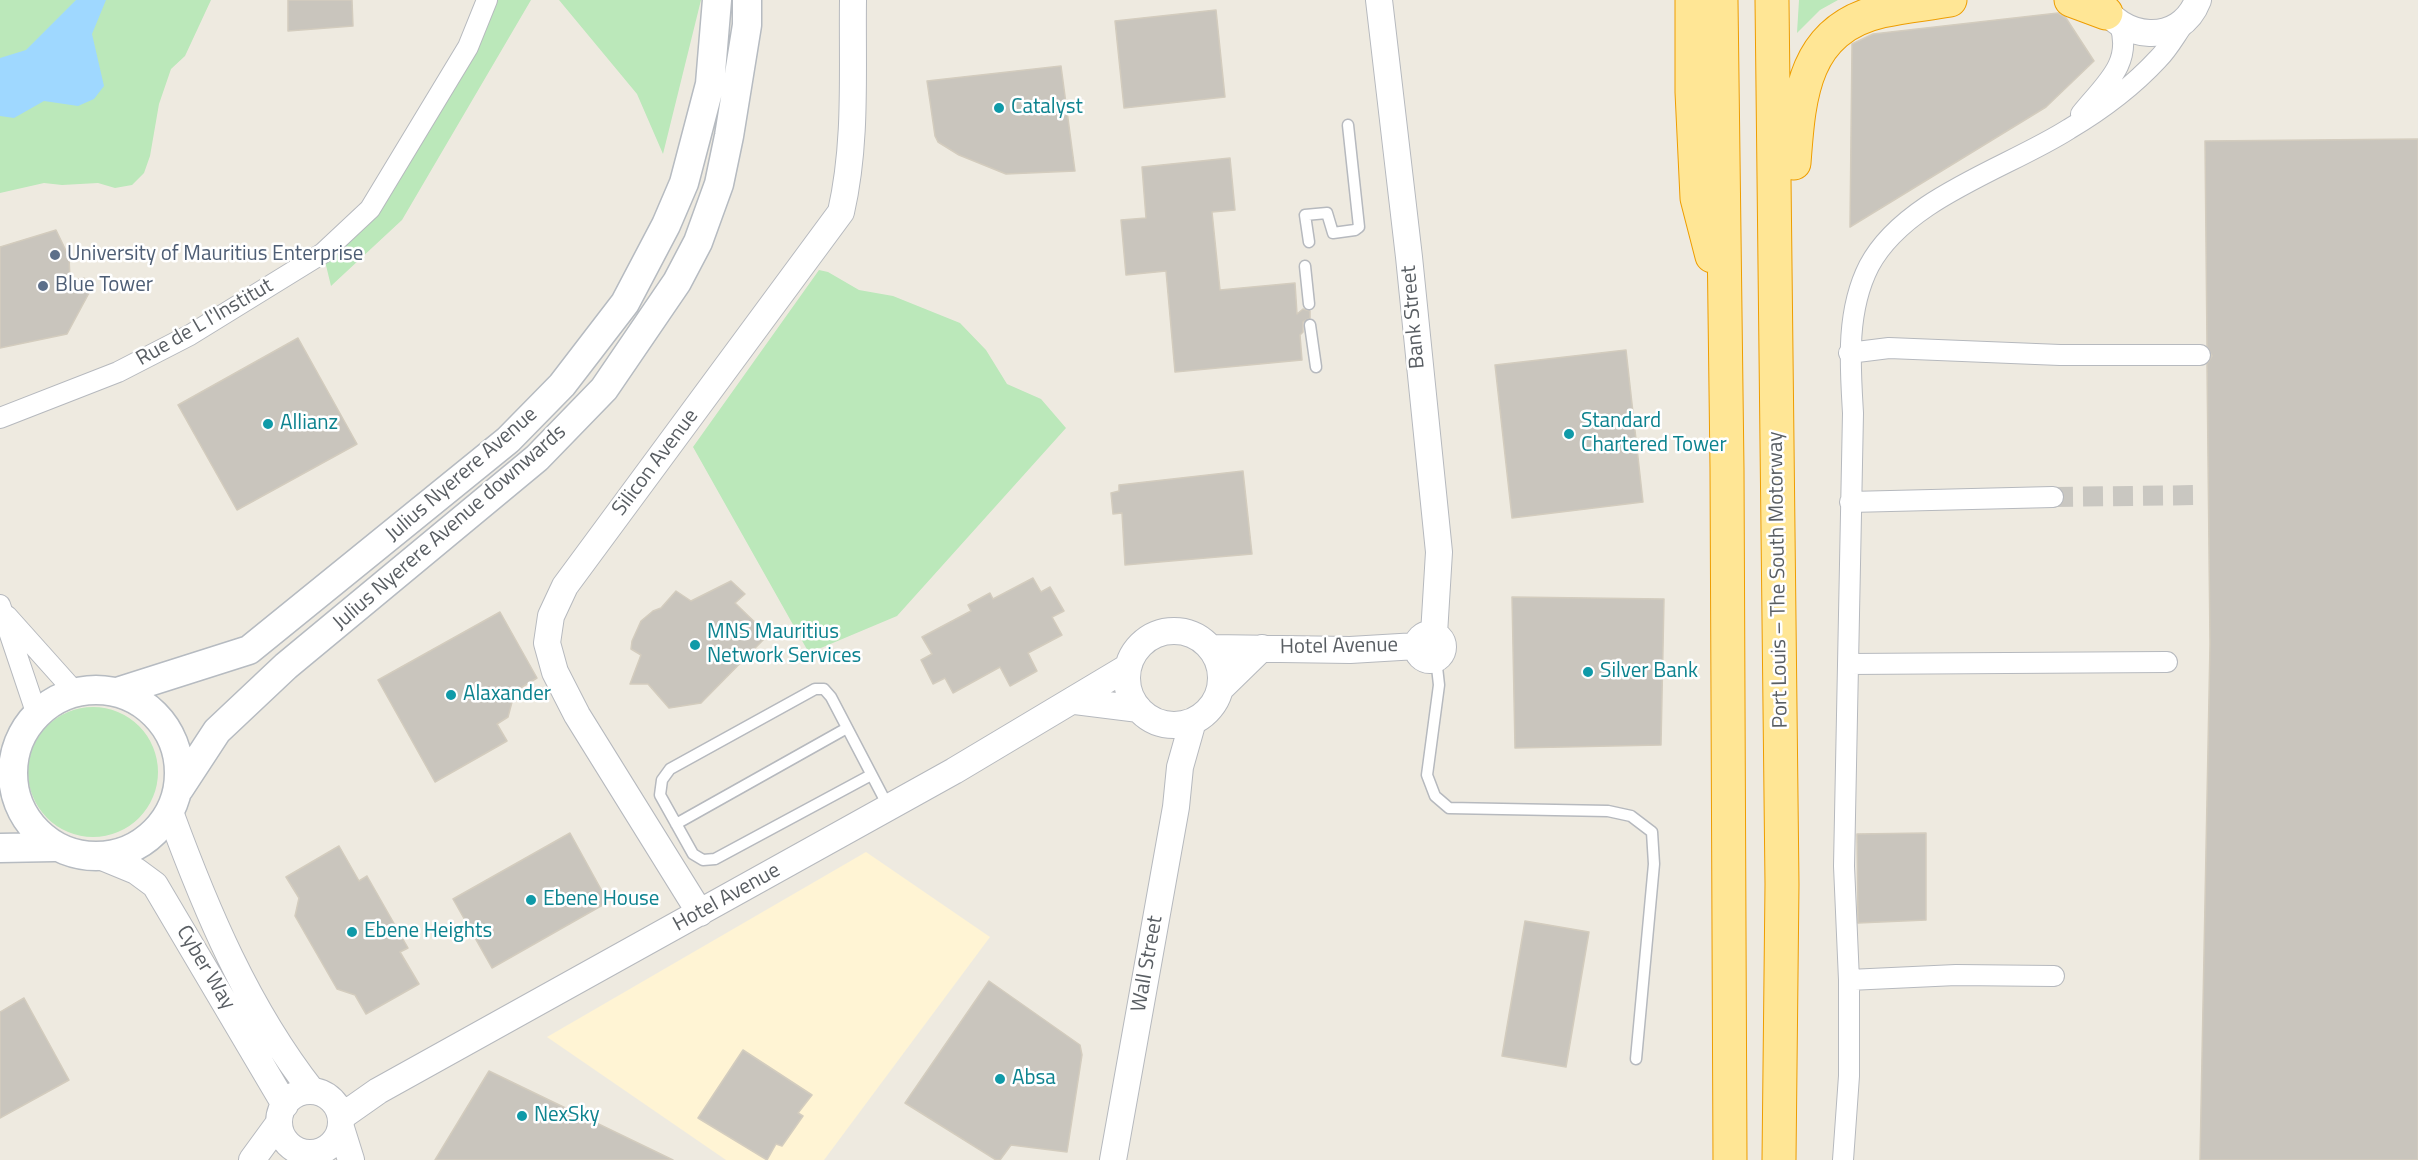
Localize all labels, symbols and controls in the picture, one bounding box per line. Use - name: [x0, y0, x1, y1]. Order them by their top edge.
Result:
- place label: Catalyst: [1011, 95, 1083, 121]
- marker: Catalyst: [992, 101, 1006, 115]
- place label: University of Mauritius Enterprise: [67, 242, 363, 268]
- marker: University of Mauritius Enterprise: [48, 248, 62, 262]
- street label: Bank Street: [1397, 264, 1431, 370]
- place label: Blue Tower: [55, 273, 153, 299]
- street label: Rue de L l'Institut: [132, 274, 278, 372]
- marker: Blue Tower: [36, 279, 50, 293]
- street label: Julius Nyerere Avenue: [381, 402, 543, 548]
- street label: Silicon Avenue: [608, 405, 704, 521]
- place label: Standard Chartered Tower: [1581, 409, 1727, 459]
- place label: Allianz: [280, 411, 338, 437]
- marker: Allianz: [261, 417, 275, 431]
- street label: Julius Nyerere Avenue downwards: [328, 420, 572, 636]
- marker: Standard Chartered Tower: [1562, 427, 1576, 441]
- street label: Port Louis – The South Motorway: [1764, 431, 1794, 729]
- place label: MNS Mauritius Network Services: [707, 620, 861, 670]
- street label: Hotel Avenue: [1280, 633, 1398, 661]
- marker: MNS Mauritius Network Services: [688, 638, 702, 652]
- place label: Silver Bank: [1600, 659, 1698, 685]
- marker: Silver Bank: [1581, 665, 1595, 679]
- place label: Alaxander: [463, 682, 551, 708]
- marker: Alaxander: [444, 688, 458, 702]
- street label: Hotel Avenue: [669, 858, 785, 938]
- place label: Ebene House: [543, 887, 659, 913]
- marker: Ebene House: [524, 893, 538, 907]
- street label: Wall Street: [1127, 914, 1169, 1014]
- place label: Ebene Heights: [364, 919, 492, 945]
- street label: Cyber Way: [170, 921, 240, 1015]
- marker: Ebene Heights: [345, 925, 359, 939]
- place label: Absa: [1012, 1066, 1056, 1092]
- marker: Absa: [993, 1072, 1007, 1086]
- place label: NexSky: [534, 1103, 600, 1129]
- marker: NexSky: [515, 1109, 529, 1123]

